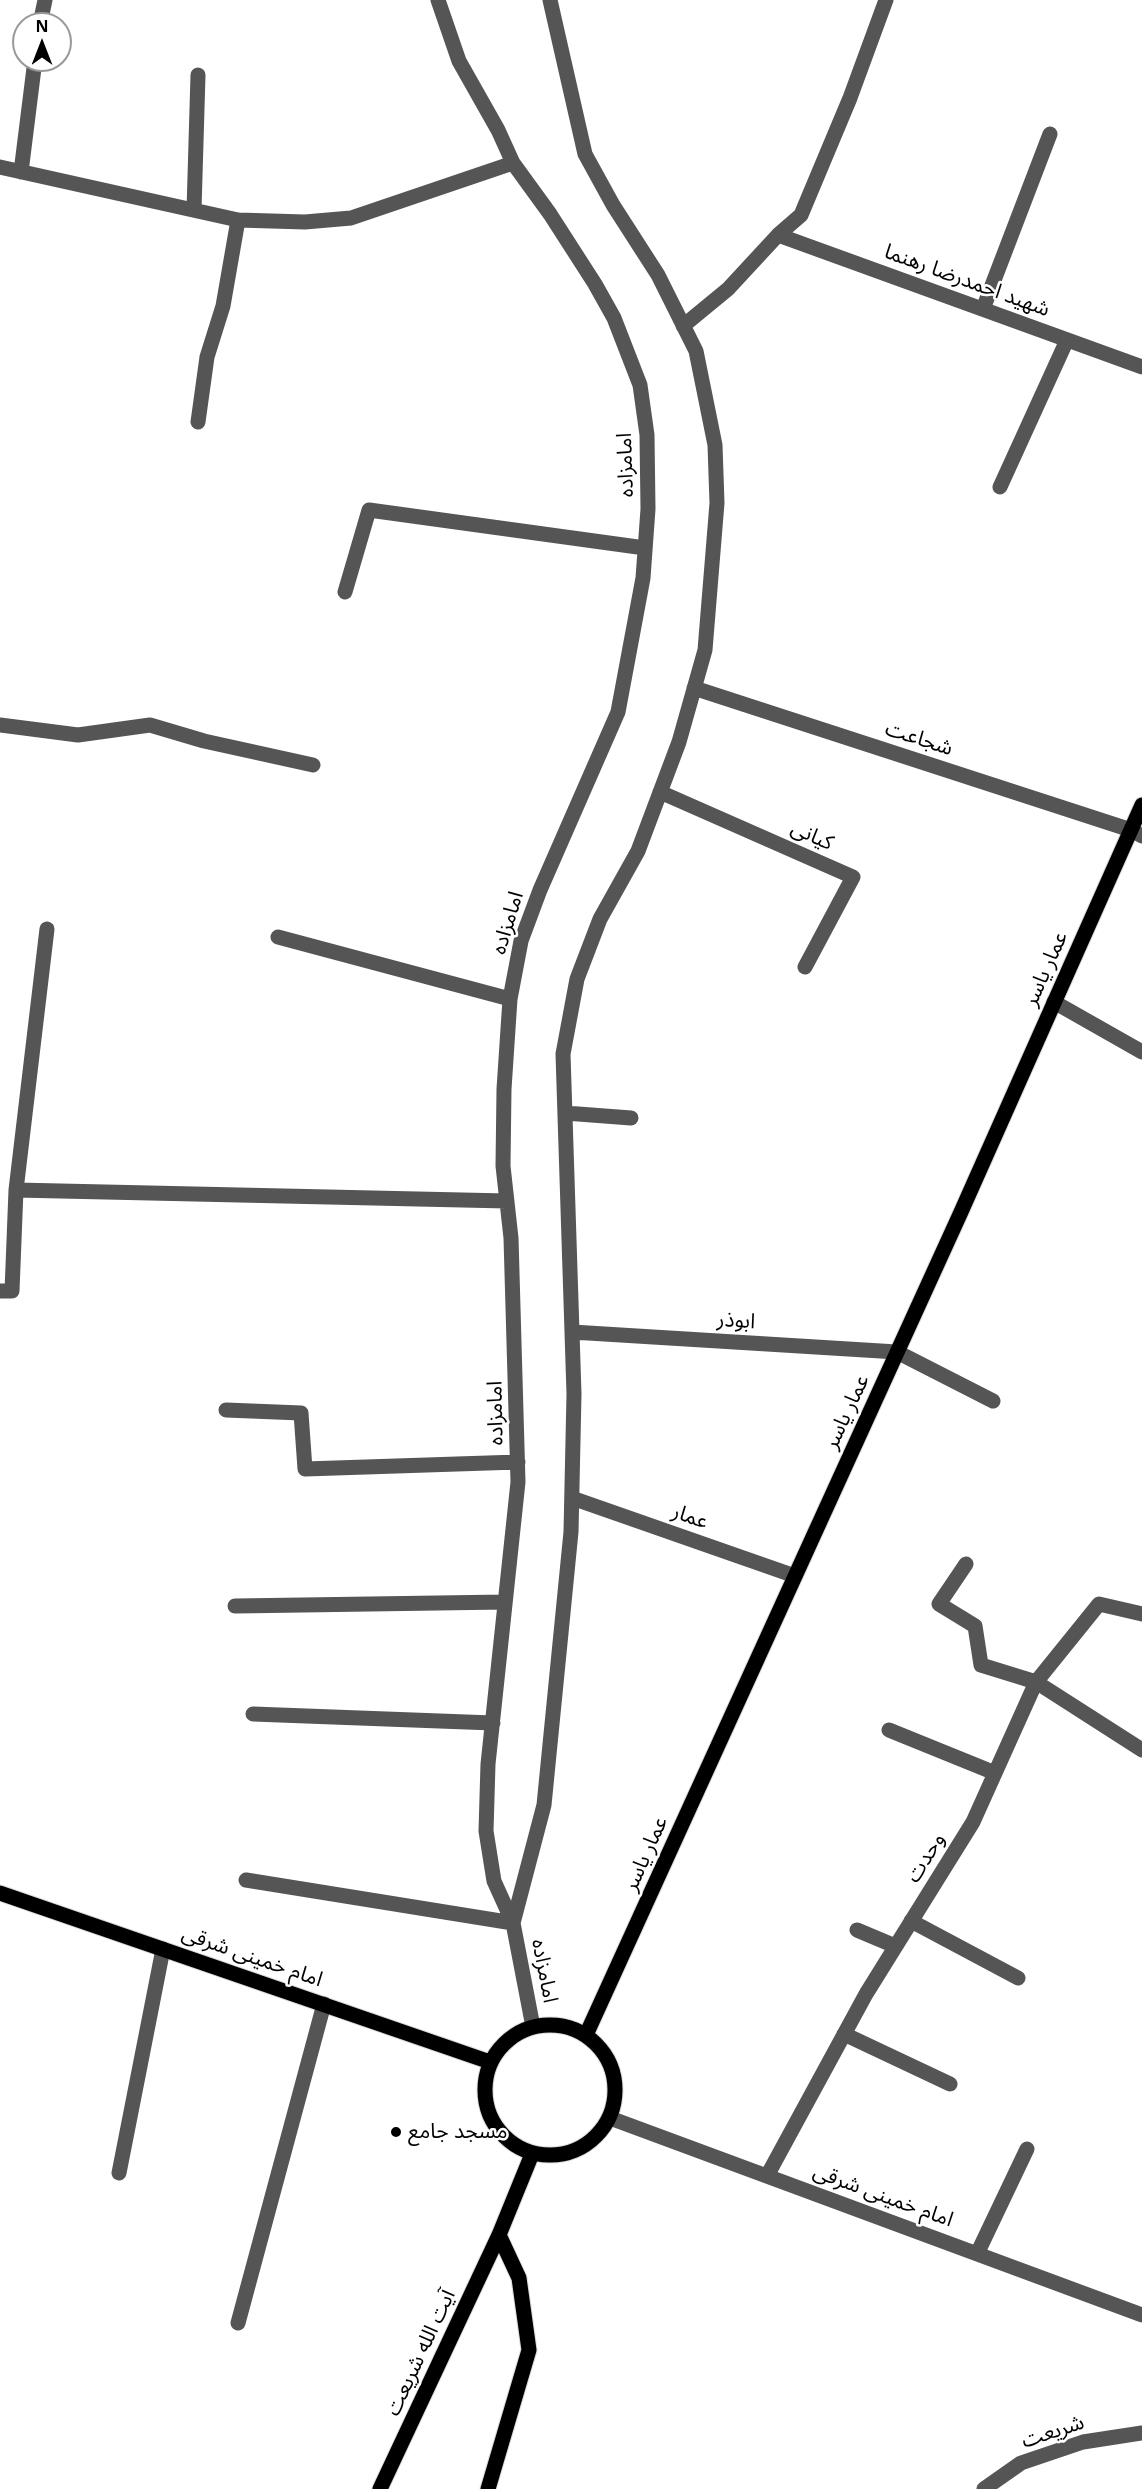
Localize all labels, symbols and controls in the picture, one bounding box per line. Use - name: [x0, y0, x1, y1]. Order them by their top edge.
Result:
- north arrow: [12, 12, 72, 72]
- text: N: [35, 15, 49, 37]
- street label: شهید احمدرضا رهنما: [881, 239, 1053, 323]
- street label: امامزاده: [612, 432, 640, 498]
- street label: شجاعت: [882, 716, 956, 762]
- street label: کیانی: [787, 816, 837, 856]
- street label: امامزاده: [487, 888, 529, 958]
- street label: عمار یاسر: [1018, 928, 1074, 1010]
- street label: ابوذر: [716, 1307, 756, 1335]
- street label: عمار یاسر: [819, 1371, 875, 1453]
- street label: امامزاده: [483, 1381, 509, 1445]
- street label: عمار: [669, 1499, 711, 1535]
- street label: عمار یاسر: [618, 1813, 674, 1895]
- street label: وحدت: [901, 1829, 951, 1887]
- street label: امام خمینی شرقی: [178, 1921, 326, 1993]
- street label: امامزاده: [525, 1937, 563, 2005]
- place label: مسجد جامع: [408, 2119, 508, 2145]
- marker: مسجد جامع: [389, 2125, 403, 2139]
- street label: امام خمینی شرقی: [810, 2159, 956, 2233]
- street label: آیت الله شریعت: [381, 2286, 461, 2420]
- street label: شریعت: [1019, 2410, 1087, 2454]

